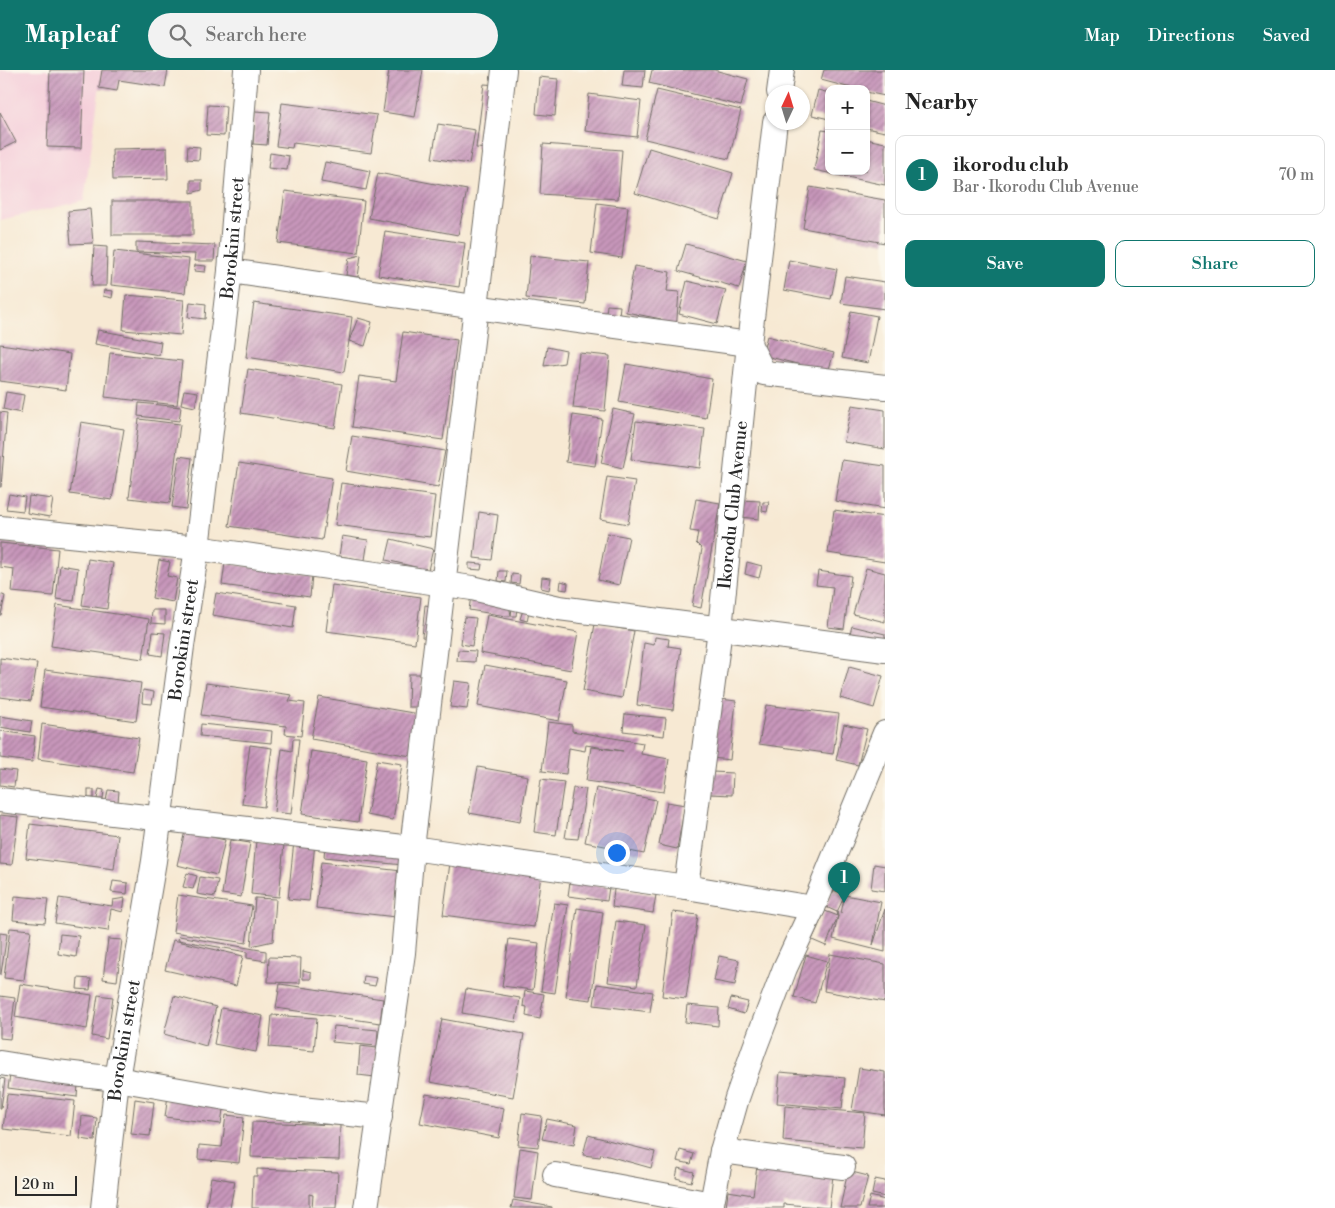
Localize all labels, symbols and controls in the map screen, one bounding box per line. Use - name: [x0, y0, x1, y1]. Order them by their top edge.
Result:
- search box: [148, 13, 498, 58]
- text: Mapleaf: [25, 20, 118, 50]
- icon: search: [166, 21, 194, 49]
- text: Search here: [206, 23, 307, 47]
- text: Map: [1084, 24, 1120, 47]
- text: Directions: [1148, 24, 1235, 47]
- text: Saved: [1263, 24, 1310, 47]
- north arrow: [765, 85, 810, 130]
- map controls: [825, 85, 870, 175]
- button: +: [825, 85, 870, 130]
- text: Nearby: [905, 90, 978, 116]
- button: −: [825, 130, 870, 175]
- text: ikorodu club: [953, 153, 1069, 177]
- text: 1: [918, 165, 926, 185]
- text: 70 m: [1278, 165, 1314, 185]
- street label: Borokini street: [216, 175, 250, 301]
- text: Bar · Ikorodu Club Avenue: [953, 177, 1139, 197]
- button: Save: [905, 240, 1105, 287]
- button: Share: [1115, 240, 1315, 287]
- street label: Ikorodu Club Avenue: [713, 420, 753, 590]
- street label: Borokini street: [164, 577, 204, 703]
- your location: [604, 840, 630, 866]
- pin: 1: [828, 862, 860, 903]
- street label: Borokini street: [104, 977, 146, 1103]
- scale bar: [15, 1173, 78, 1196]
- text: 20 m: [22, 1176, 54, 1194]

